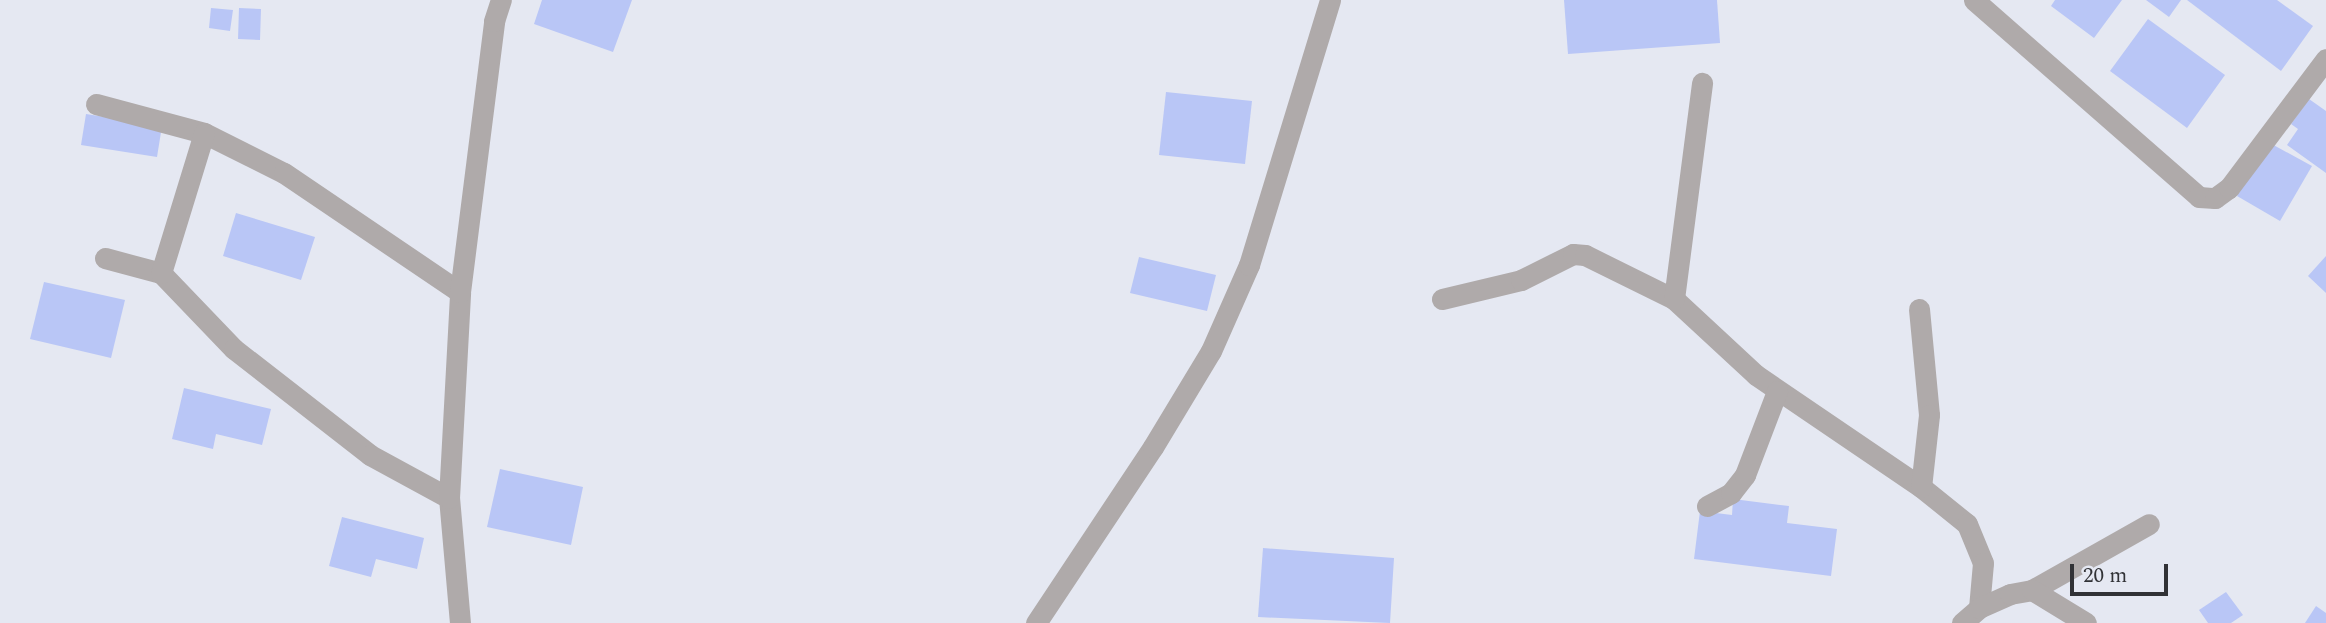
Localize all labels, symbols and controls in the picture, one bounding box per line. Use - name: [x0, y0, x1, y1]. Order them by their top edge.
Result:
- scale bar: [2074, 550, 2172, 594]
- text: 20 m: [2083, 560, 2127, 592]

